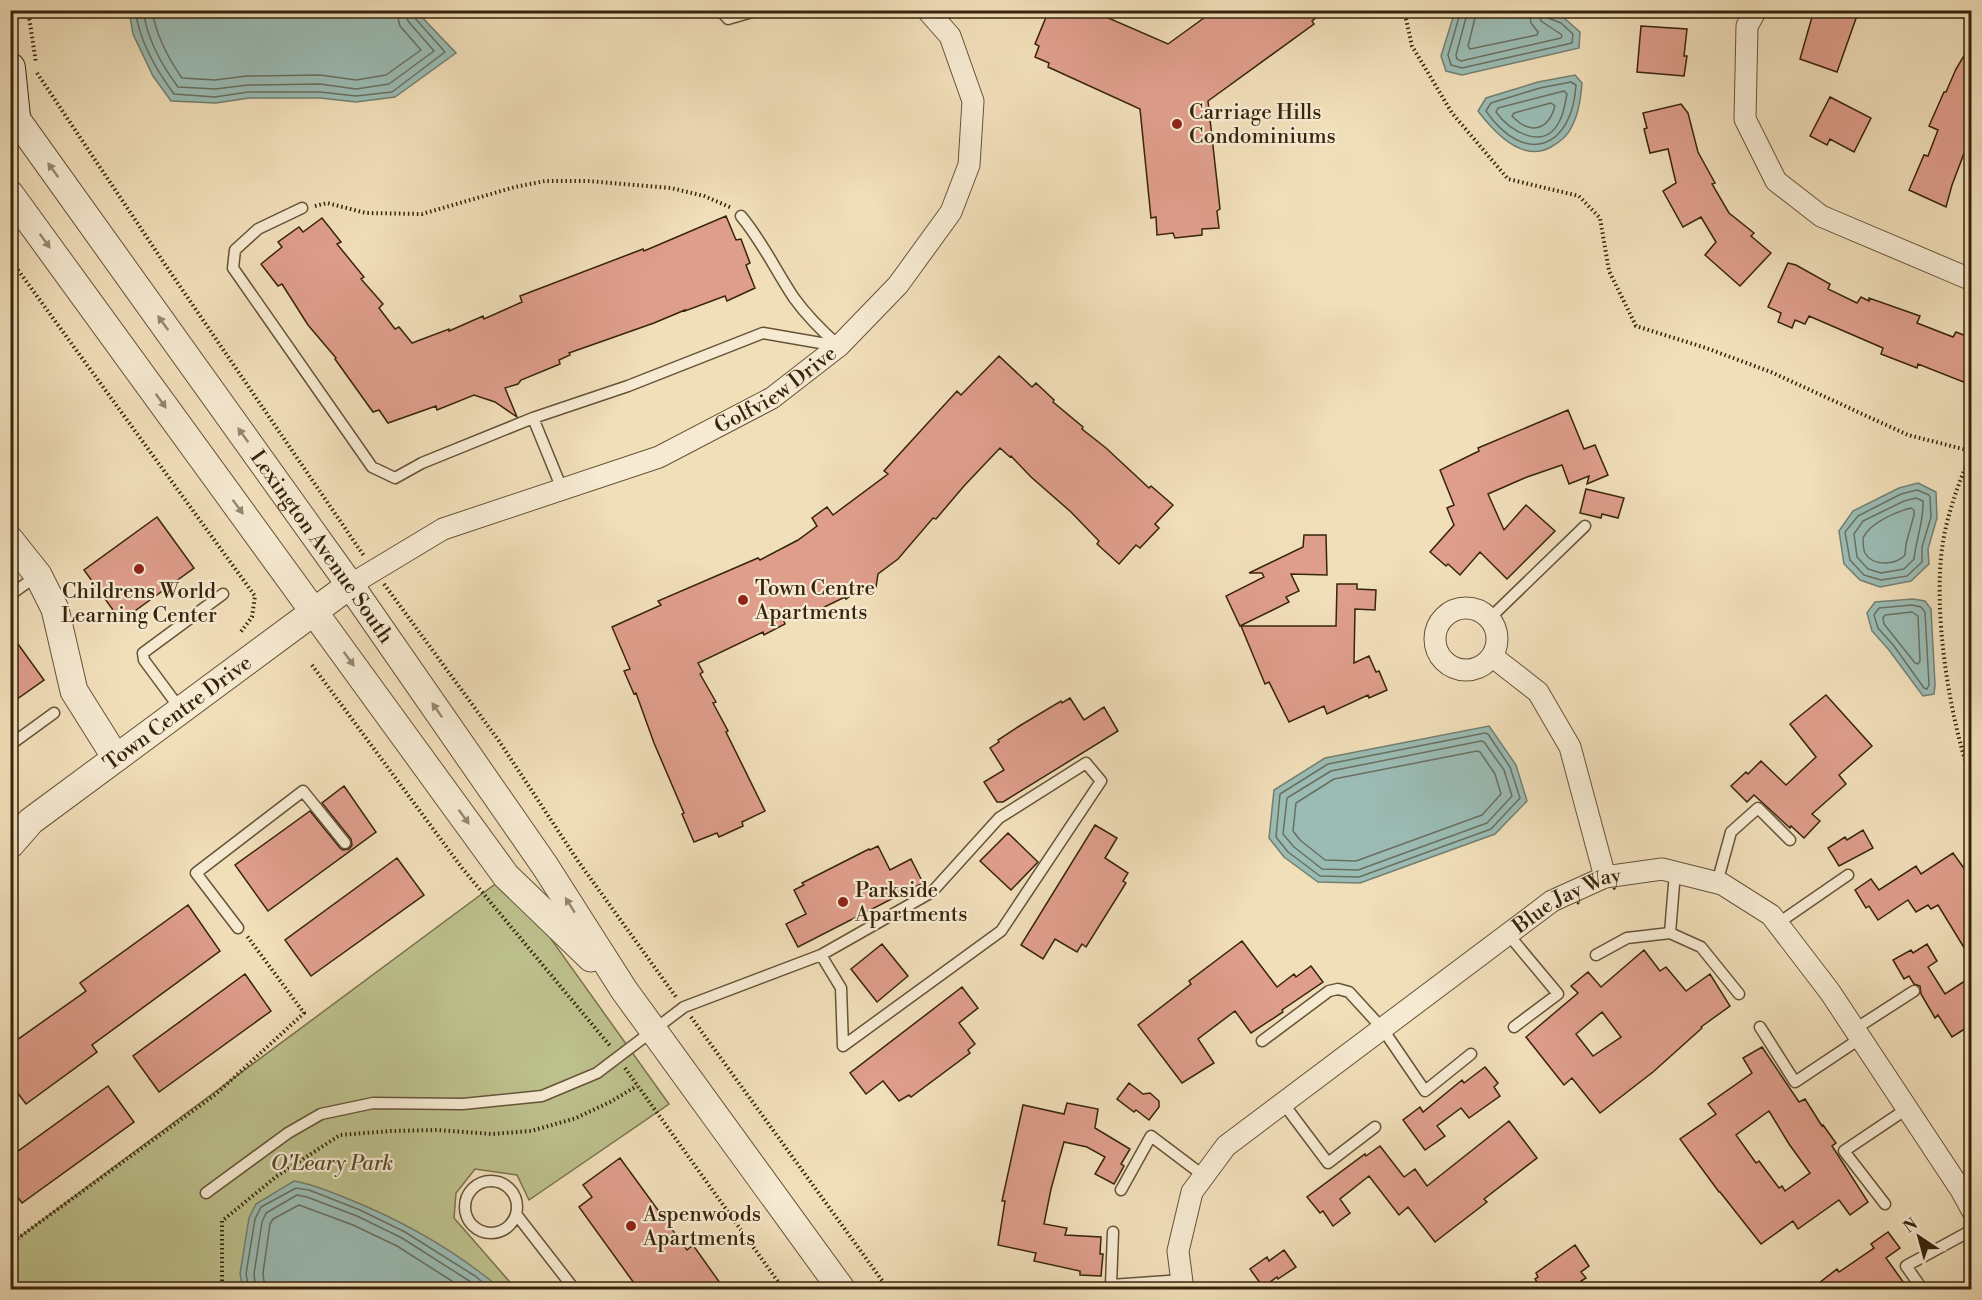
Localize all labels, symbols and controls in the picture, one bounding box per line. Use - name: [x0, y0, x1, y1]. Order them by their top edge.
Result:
- place label: Carriage Hills Condominiums: [1189, 100, 1336, 150]
- marker: Carriage Hills Condominiums: [1170, 117, 1184, 131]
- one-way arrow: [47, 162, 59, 178]
- one-way arrow: [39, 232, 51, 248]
- one-way arrow: [157, 315, 169, 331]
- street label: Golfview Drive: [710, 341, 842, 440]
- one-way arrow: [155, 394, 167, 409]
- one-way arrow: [237, 428, 249, 444]
- street label: Lexington Avenue South: [244, 445, 399, 649]
- one-way arrow: [232, 498, 244, 514]
- marker: Childrens World Learning Center: [132, 562, 146, 576]
- place label: Town Centre Apartments: [754, 576, 875, 626]
- place label: Childrens World Learning Center: [61, 579, 217, 629]
- marker: Town Centre Apartments: [736, 593, 750, 607]
- street label: Town Centre Drive: [99, 650, 257, 777]
- one-way arrow: [343, 651, 355, 667]
- one-way arrow: [431, 702, 443, 718]
- one-way arrow: [457, 810, 469, 825]
- street label: Blue Jay Way: [1507, 863, 1624, 940]
- place label: Parkside Apartments: [854, 878, 967, 928]
- marker: Parkside Apartments: [836, 895, 850, 909]
- one-way arrow: [565, 897, 576, 913]
- park label: O'Leary Park: [271, 1151, 393, 1177]
- place label: Aspenwoods Apartments: [642, 1202, 761, 1252]
- north arrow: [1889, 1207, 1949, 1267]
- text: N: [1900, 1214, 1922, 1237]
- marker: Aspenwoods Apartments: [624, 1219, 638, 1233]

